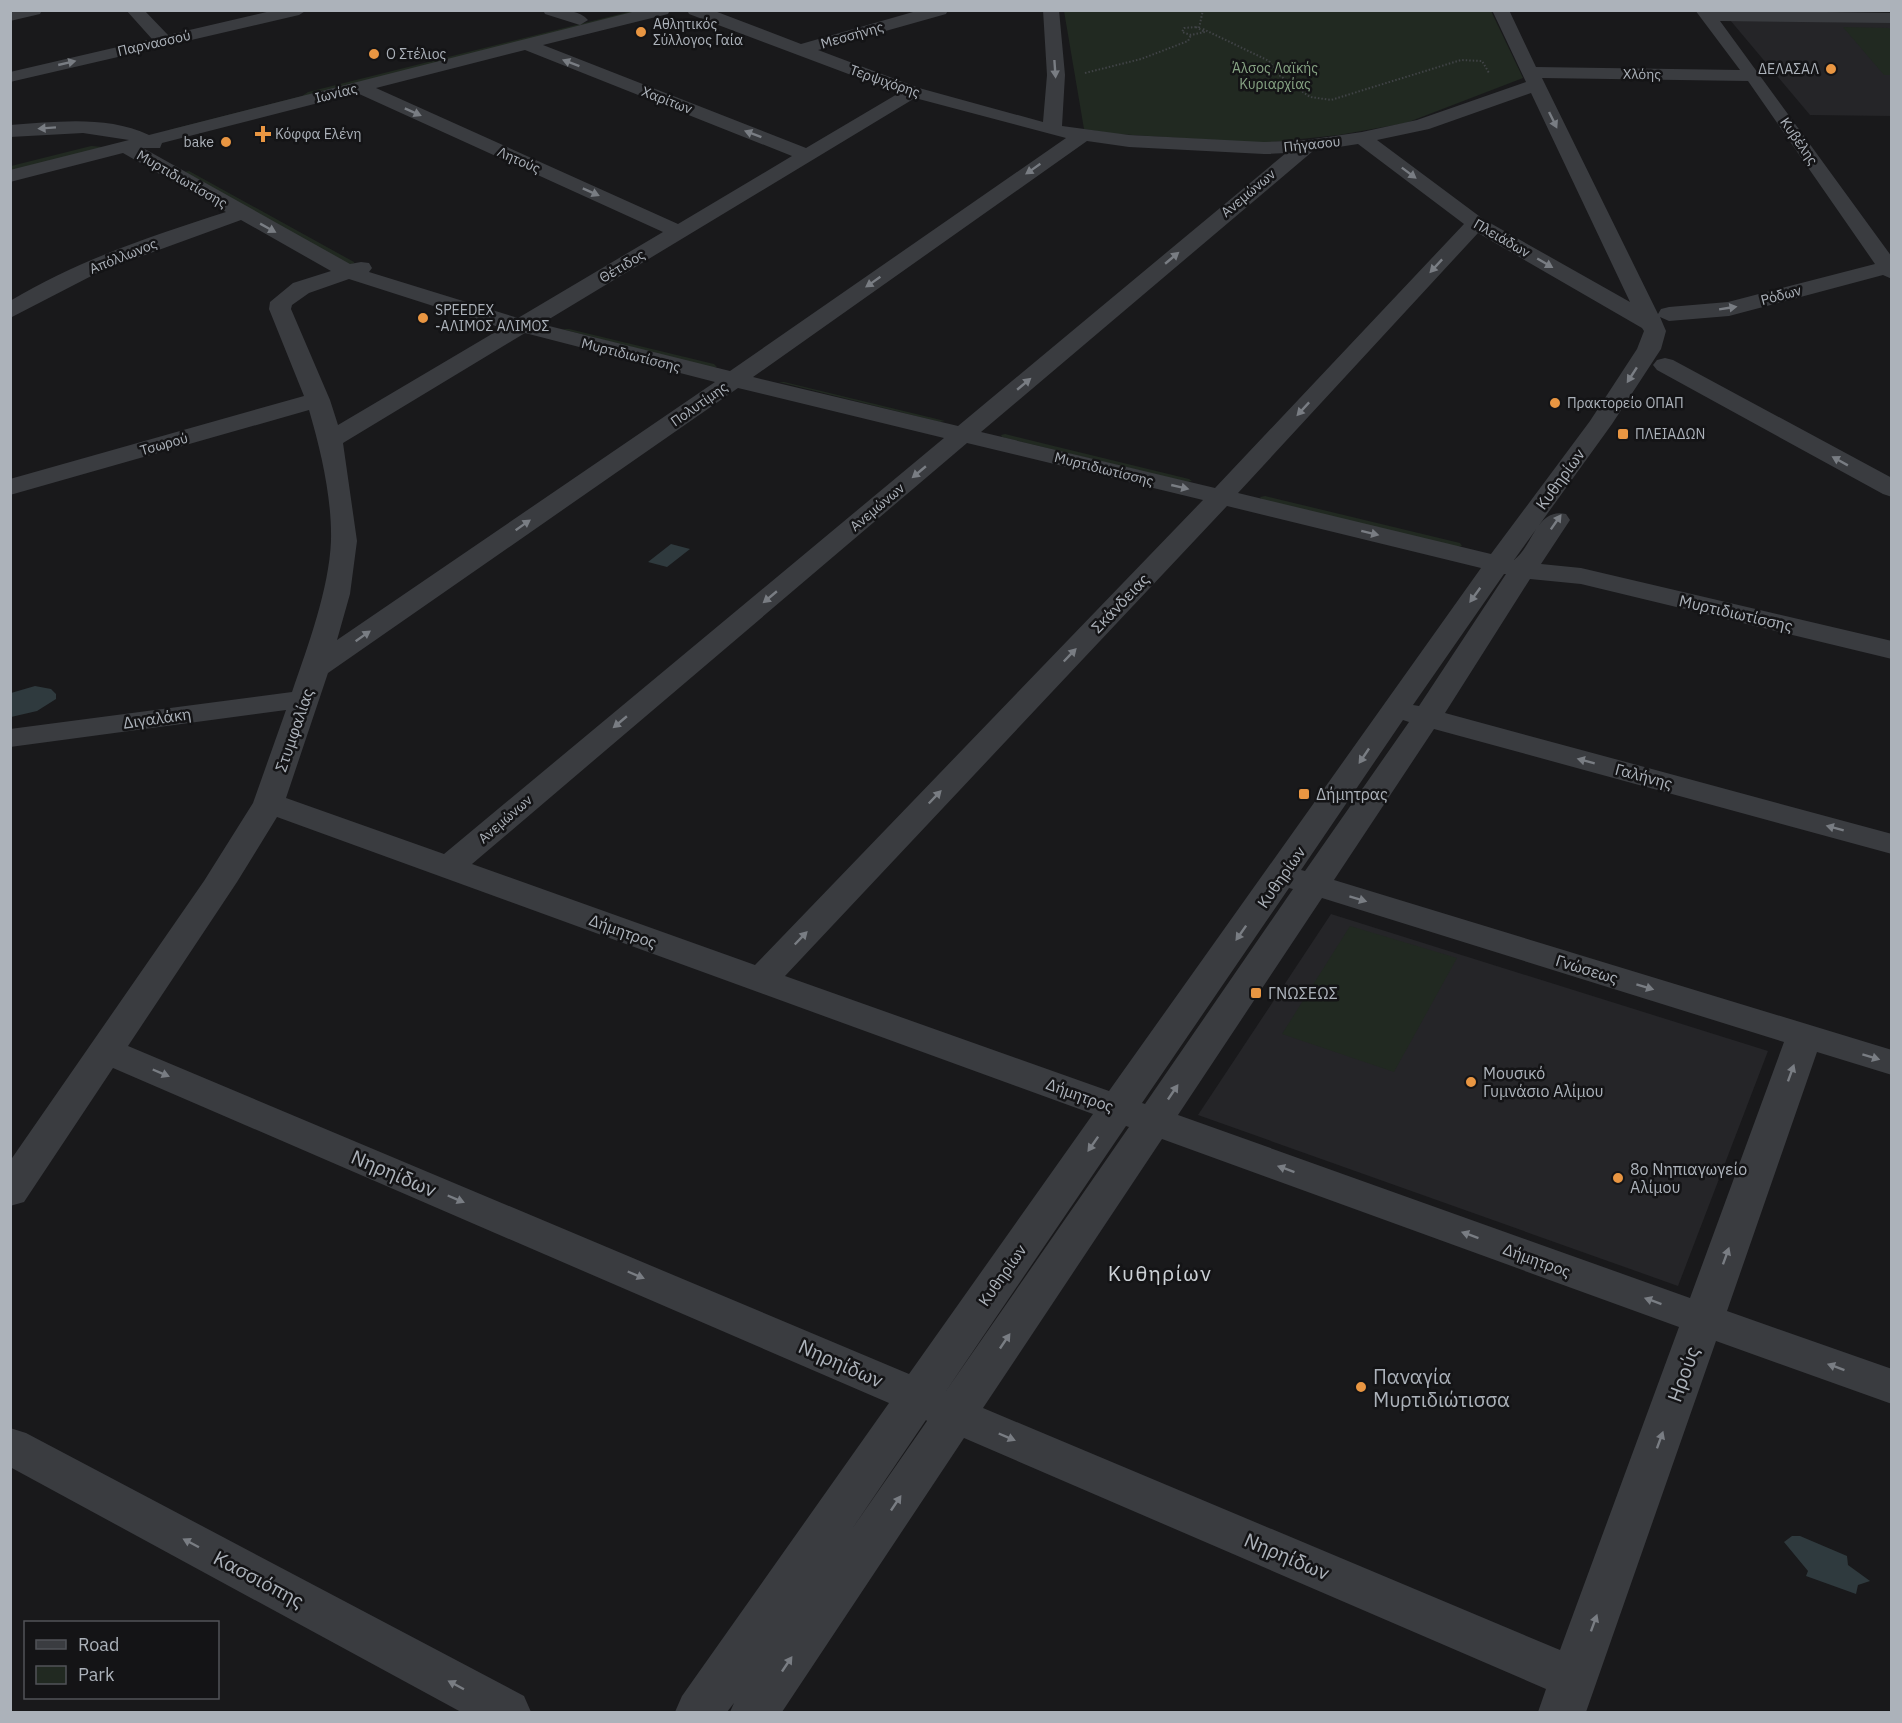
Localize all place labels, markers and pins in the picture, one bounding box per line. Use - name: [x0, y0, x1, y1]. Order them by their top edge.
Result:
- place label: Αθλητικός Σύλλογος Γαία: [653, 15, 743, 49]
- marker: Αθλητικός Σύλλογος Γαία: [634, 25, 648, 39]
- place label: Ο Στέλιος: [386, 45, 446, 63]
- marker: Ο Στέλιος: [367, 47, 381, 61]
- place label: ΔΕΛΑΣΑΛ: [1758, 60, 1819, 78]
- marker: ΔΕΛΑΣΑΛ: [1824, 62, 1838, 76]
- place label: Κόφφα Ελένη: [275, 125, 362, 143]
- marker: Κόφφα Ελένη: [256, 127, 270, 141]
- place label: bake: [184, 133, 214, 151]
- marker: bake: [219, 135, 233, 149]
- place label: SPEEDEX -ΑΛΙΜΟΣ ΑΛΙΜΟΣ: [435, 301, 549, 335]
- marker: SPEEDEX -ΑΛΙΜΟΣ ΑΛΙΜΟΣ: [416, 311, 430, 325]
- place label: Πρακτορείο ΟΠΑΠ: [1567, 394, 1684, 412]
- marker: Πρακτορείο ΟΠΑΠ: [1548, 396, 1562, 410]
- place label: ΠΛΕΙΑΔΩΝ: [1635, 425, 1705, 443]
- marker: ΠΛΕΙΑΔΩΝ: [1616, 427, 1630, 441]
- place label: Δήμητρας: [1316, 784, 1388, 804]
- marker: Δήμητρας: [1297, 787, 1311, 801]
- place label: ΓΝΩΣΕΩΣ: [1268, 983, 1338, 1003]
- marker: ΓΝΩΣΕΩΣ: [1249, 986, 1263, 1000]
- place label: Μουσικό Γυμνάσιο Αλίμου: [1483, 1063, 1604, 1101]
- marker: Μουσικό Γυμνάσιο Αλίμου: [1464, 1075, 1478, 1089]
- place label: 8ο Νηπιαγωγείο Αλίμου: [1630, 1159, 1747, 1197]
- marker: 8ο Νηπιαγωγείο Αλίμου: [1611, 1171, 1625, 1185]
- place label: Παναγία Μυρτιδιώτισσα: [1373, 1363, 1510, 1413]
- marker: Παναγία Μυρτιδιώτισσα: [1354, 1380, 1368, 1394]

